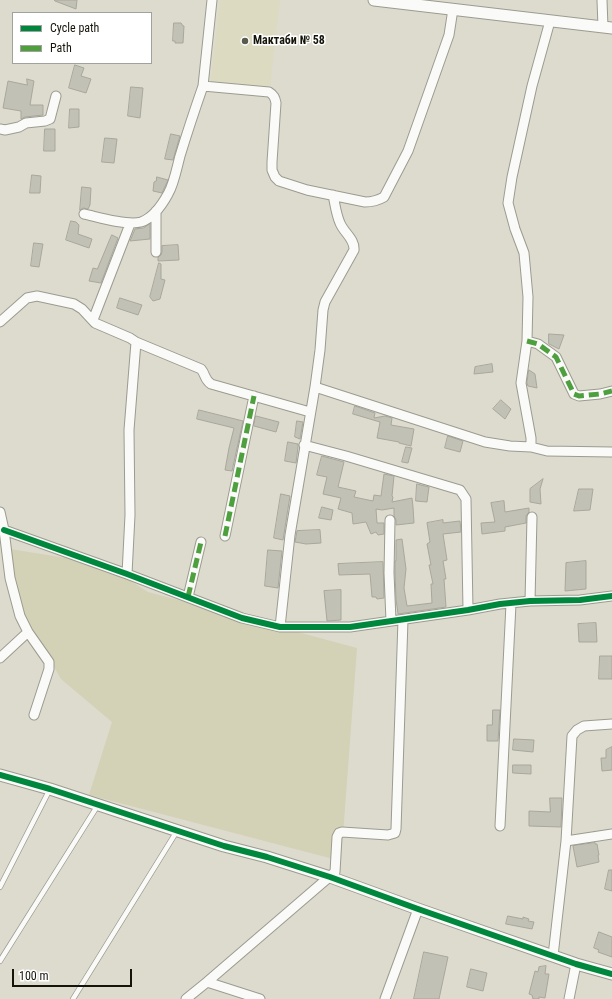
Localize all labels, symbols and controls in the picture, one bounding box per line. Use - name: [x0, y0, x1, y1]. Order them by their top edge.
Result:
- legend: [12, 12, 152, 64]
- text: Cycle path: [50, 21, 99, 35]
- place label: Мактаби № 58: [253, 34, 325, 48]
- marker: Мактаби № 58: [240, 36, 250, 46]
- text: Path: [50, 41, 72, 55]
- scale bar: [14, 961, 134, 987]
- text: 100 m: [19, 969, 49, 983]

